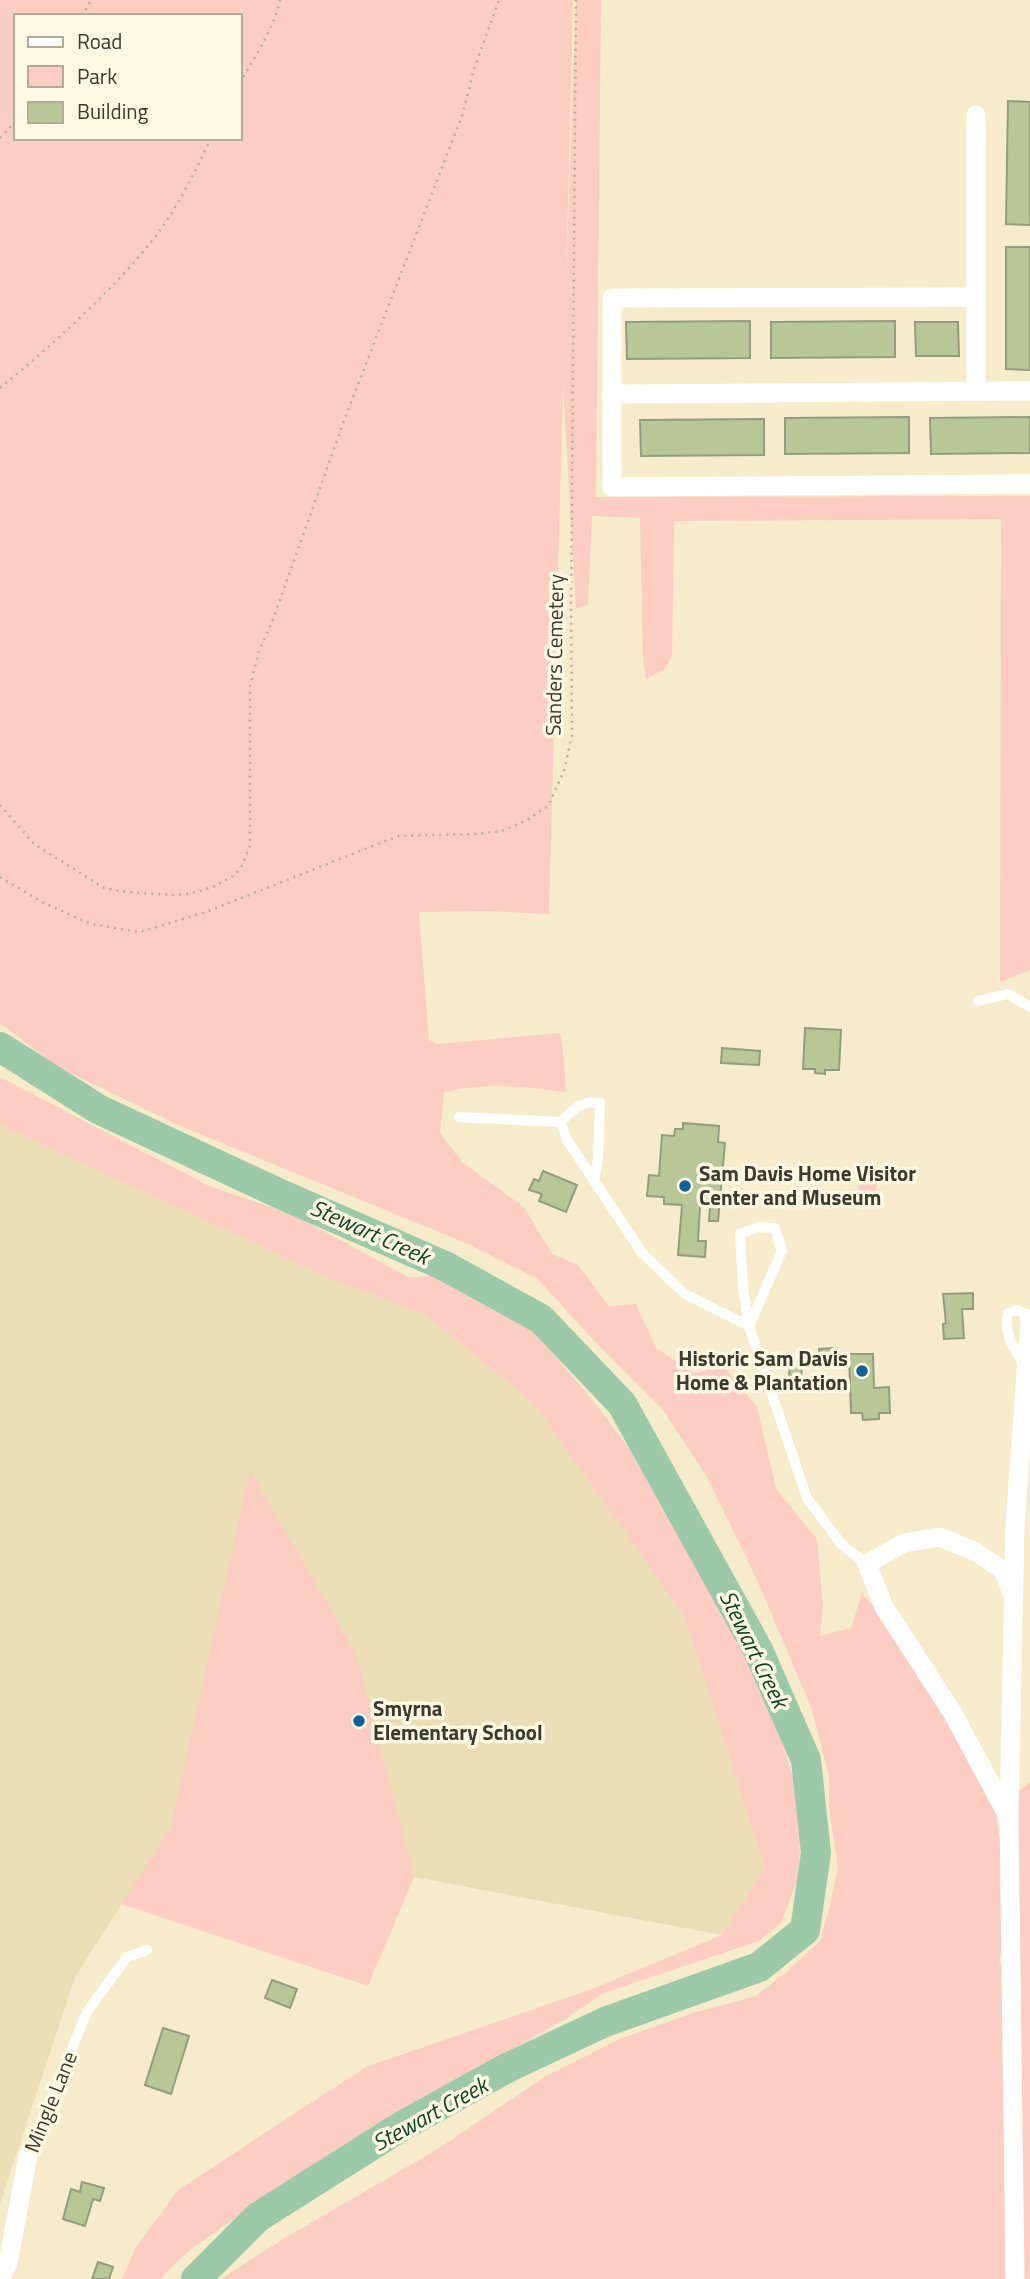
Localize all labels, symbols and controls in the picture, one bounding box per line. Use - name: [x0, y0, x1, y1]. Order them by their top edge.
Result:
- legend: [14, 14, 242, 140]
- text: Road: [77, 25, 122, 57]
- text: Park: [77, 60, 117, 92]
- text: Building: [77, 95, 149, 127]
- street label: Sanders Cemetery: [537, 574, 571, 736]
- place label: Sam Davis Home Visitor Center and Museum: [699, 1157, 916, 1213]
- marker: Sam Davis Home Visitor Center and Museum: [677, 1178, 693, 1194]
- water label: Stewart Creek: [305, 1190, 438, 1274]
- place label: Historic Sam Davis Home & Plantation: [676, 1342, 848, 1398]
- marker: Historic Sam Davis Home & Plantation: [854, 1363, 870, 1379]
- water label: Stewart Creek: [711, 1584, 799, 1716]
- place label: Smyrna Elementary School: [373, 1692, 543, 1748]
- marker: Smyrna Elementary School: [351, 1713, 367, 1729]
- street label: Mingle Lane: [15, 2046, 85, 2157]
- water label: Stewart Creek: [366, 2066, 496, 2160]

